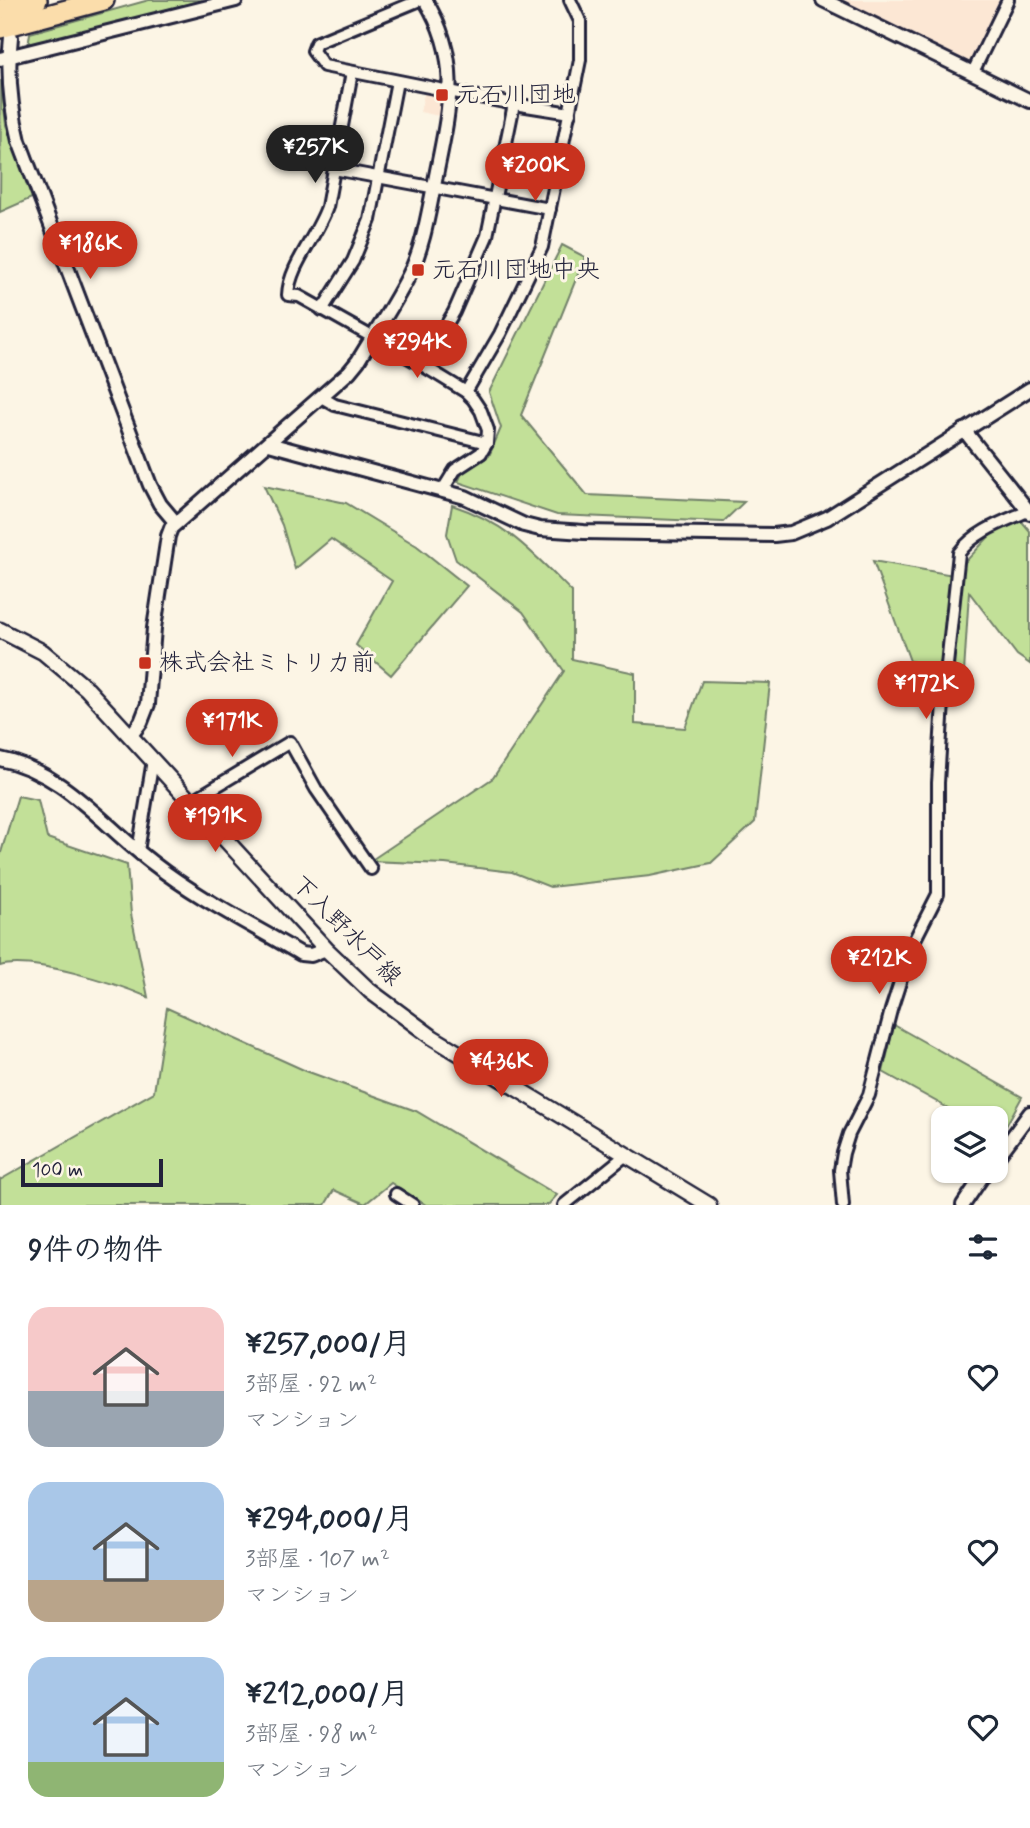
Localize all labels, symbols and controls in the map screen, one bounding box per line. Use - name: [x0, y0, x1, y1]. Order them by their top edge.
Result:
- place label: 元石川団地: [456, 80, 576, 111]
- marker: 元石川団地: [434, 87, 450, 103]
- pin: ¥257K: [266, 125, 364, 185]
- text: ¥257K: [282, 133, 348, 163]
- pin: ¥200K: [486, 144, 584, 203]
- text: ¥200K: [501, 151, 569, 181]
- pin: ¥186K: [41, 222, 139, 281]
- text: ¥186K: [58, 229, 122, 259]
- place label: 元石川団地中央: [432, 255, 600, 286]
- marker: 元石川団地中央: [410, 262, 426, 278]
- pin: ¥294K: [368, 320, 466, 380]
- text: ¥294K: [383, 328, 451, 358]
- place label: 株式会社ミトリカ前: [159, 648, 375, 679]
- marker: 株式会社ミトリカ前: [137, 655, 153, 671]
- pin: ¥172K: [877, 662, 975, 721]
- text: ¥172K: [893, 669, 959, 699]
- pin: ¥171K: [183, 700, 281, 759]
- text: ¥171K: [202, 707, 262, 737]
- pin: ¥191K: [166, 794, 264, 854]
- text: ¥191K: [184, 802, 246, 832]
- street label: 下入野水戸線: [284, 869, 408, 993]
- pin: ¥212K: [830, 936, 928, 996]
- text: ¥212K: [847, 944, 911, 974]
- pin: ¥436K: [452, 1040, 550, 1099]
- text: ¥436K: [469, 1047, 533, 1077]
- map controls: [931, 1106, 1008, 1183]
- button: layers: [931, 1106, 1008, 1183]
- scale bar: [21, 1156, 163, 1188]
- text: 100 m: [32, 1158, 83, 1183]
- icon: filters: [964, 1228, 1002, 1266]
- text: 9件の物件: [28, 1231, 163, 1270]
- text: ¥257,000/月: [245, 1325, 411, 1364]
- icon: home: [84, 1335, 168, 1419]
- icon: heart: [964, 1358, 1002, 1396]
- text: 3部屋 · 92 m²: [245, 1370, 377, 1400]
- text: マンション: [245, 1406, 359, 1436]
- text: ¥294,000/月: [245, 1500, 414, 1539]
- icon: home: [84, 1510, 168, 1594]
- icon: heart: [964, 1533, 1002, 1571]
- text: 3部屋 · 107 m²: [245, 1545, 390, 1575]
- text: マンション: [245, 1581, 359, 1611]
- text: ¥212,000/月: [245, 1675, 409, 1714]
- icon: home: [84, 1685, 168, 1769]
- icon: heart: [964, 1708, 1002, 1746]
- text: 3部屋 · 98 m²: [245, 1720, 378, 1750]
- text: マンション: [245, 1756, 359, 1786]

